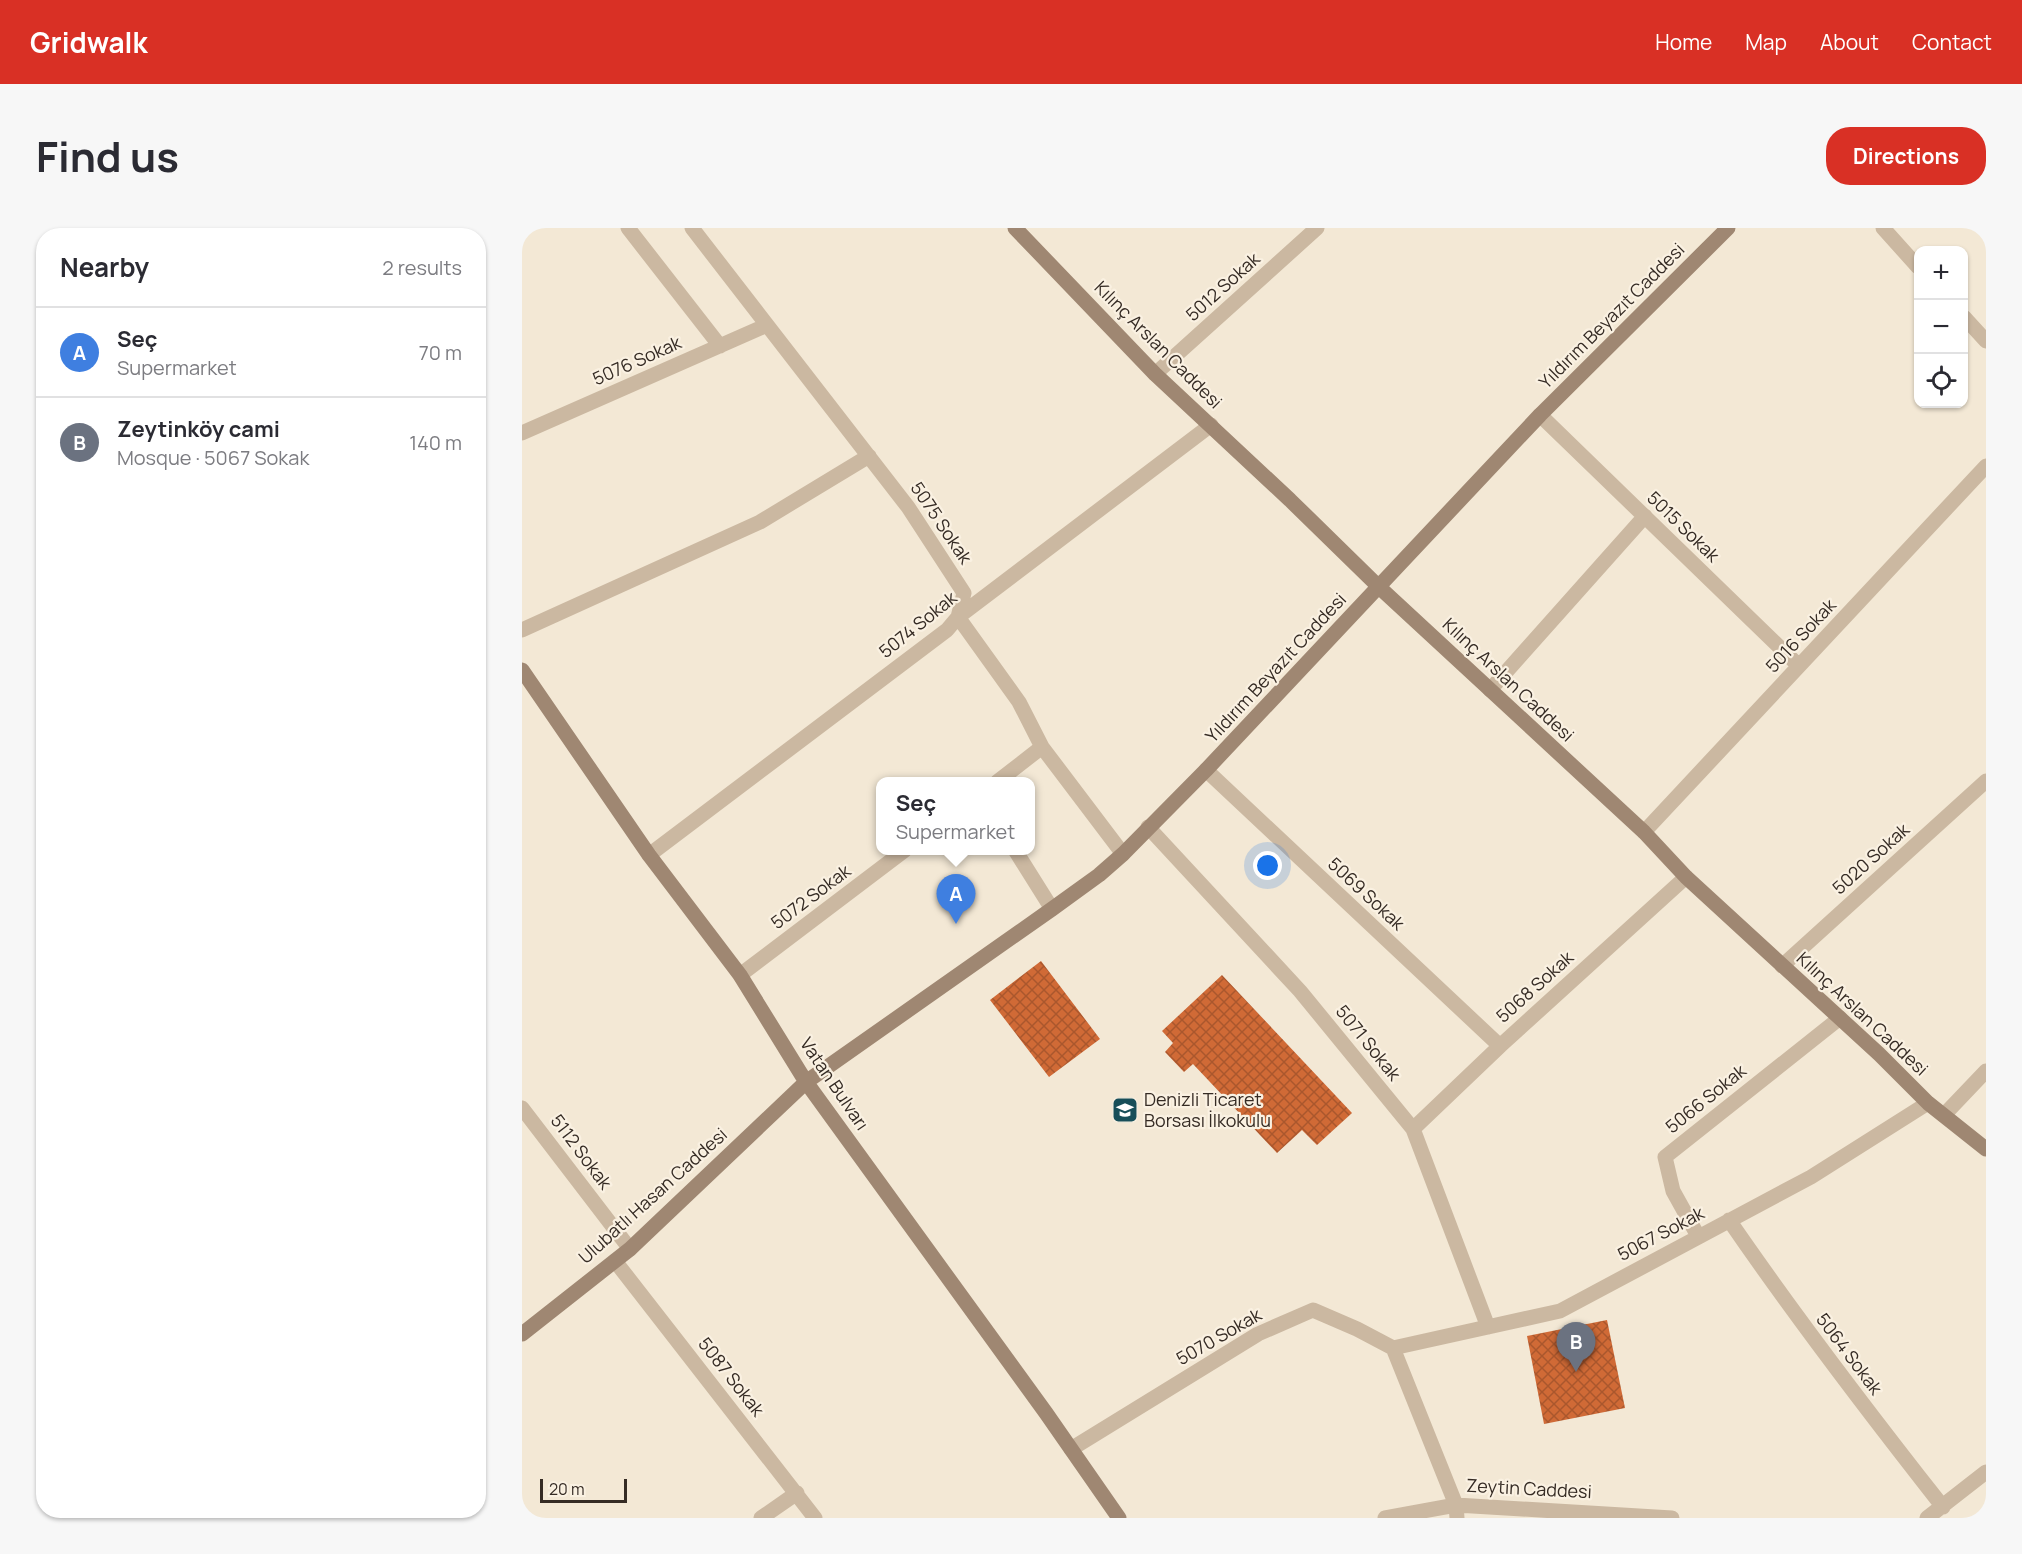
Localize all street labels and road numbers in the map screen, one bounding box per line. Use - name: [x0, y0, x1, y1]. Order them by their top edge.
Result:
- street label: Yıldırım Beyazıt Caddesi: [1533, 237, 1689, 393]
- street label: 5012 Sokak: [1180, 246, 1265, 326]
- street label: Kılınç Arslan Caddesi: [1090, 275, 1228, 413]
- street label: 5076 Sokak: [588, 329, 686, 390]
- street label: 5075 Sokak: [906, 477, 979, 569]
- street label: 5015 Sokak: [1642, 486, 1726, 568]
- street label: 5074 Sokak: [873, 585, 962, 663]
- street label: Yıldırım Beyazıt Caddesi: [1200, 587, 1351, 747]
- street label: 5016 Sokak: [1760, 592, 1841, 677]
- street label: Kılınç Arslan Caddesi: [1438, 612, 1580, 746]
- street label: 5020 Sokak: [1827, 817, 1915, 899]
- street label: 5069 Sokak: [1323, 852, 1411, 936]
- street label: 5072 Sokak: [766, 858, 856, 934]
- street label: 5068 Sokak: [1491, 944, 1579, 1027]
- street label: Kılınç Arslan Caddesi: [1792, 946, 1934, 1080]
- street label: 5071 Sokak: [1331, 1000, 1407, 1086]
- street label: Vatan Bulvarı: [795, 1032, 875, 1134]
- street label: 5066 Sokak: [1660, 1058, 1751, 1138]
- street label: 5112 Sokak: [546, 1109, 618, 1195]
- street label: Ulubatlı Hasan Caddesi: [573, 1122, 732, 1268]
- street label: 5067 Sokak: [1613, 1200, 1709, 1266]
- street label: 5070 Sokak: [1172, 1302, 1266, 1370]
- street label: 5064 Sokak: [1811, 1308, 1889, 1400]
- street label: 5087 Sokak: [693, 1332, 771, 1422]
- street label: Zeytin Caddesi: [1466, 1473, 1592, 1503]

